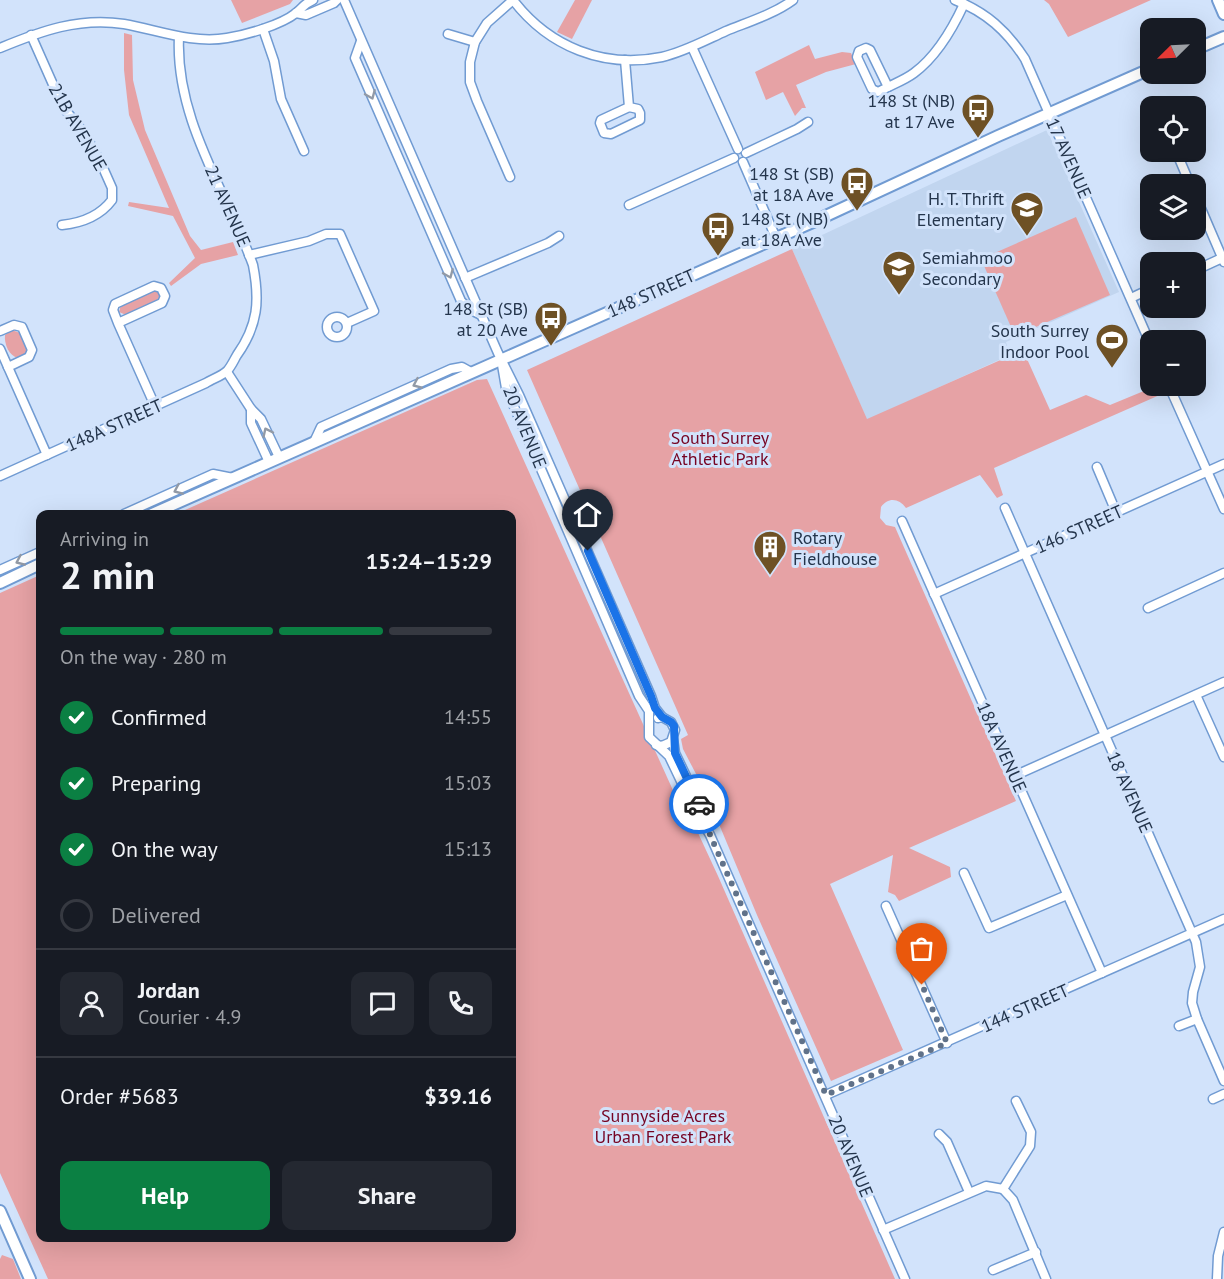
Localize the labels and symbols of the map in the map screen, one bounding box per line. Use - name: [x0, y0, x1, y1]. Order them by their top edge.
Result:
- north arrow: [1140, 18, 1206, 84]
- street label: 21B AVENUE: [44, 79, 112, 175]
- one-way arrow: [364, 89, 376, 100]
- place label: 148 St (NB) at 17 Ave: [868, 89, 955, 133]
- bus stop icon: 148 St (NB) at 17 Ave: [960, 92, 996, 139]
- street label: 17 AVENUE: [1041, 114, 1097, 202]
- street label: 21 AVENUE: [200, 162, 256, 250]
- place label: 148 St (SB) at 18A Ave: [749, 162, 834, 206]
- bus stop icon: 148 St (SB) at 18A Ave: [839, 165, 875, 212]
- place label: H. T. Thrift Elementary: [917, 187, 1005, 231]
- school or university icon: H. T. Thrift Elementary: [1009, 190, 1045, 237]
- place label: 148 St (NB) at 18A Ave: [741, 207, 828, 251]
- bus stop icon: 148 St (NB) at 18A Ave: [700, 210, 736, 257]
- place label: Semiahmoo Secondary: [922, 246, 1013, 290]
- school or university icon: Semiahmoo Secondary: [881, 249, 917, 296]
- street label: 148 STREET: [603, 263, 699, 323]
- one-way arrow: [442, 267, 454, 278]
- place label: 148 St (SB) at 20 Ave: [443, 297, 528, 341]
- bus stop icon: 148 St (SB) at 20 Ave: [533, 300, 569, 347]
- place label: South Surrey Indoor Pool: [991, 319, 1090, 363]
- sports icon: South Surrey Indoor Pool: [1094, 322, 1130, 369]
- one-way arrow: [412, 377, 423, 389]
- street label: 20 AVENUE: [498, 382, 552, 472]
- street label: 148A STREET: [62, 393, 166, 457]
- park label: South Surrey Athletic Park: [671, 426, 770, 470]
- one-way arrow: [262, 427, 274, 438]
- one-way arrow: [174, 483, 185, 495]
- pin: [562, 489, 613, 551]
- street label: 146 STREET: [1031, 499, 1127, 559]
- place label: Rotary Fieldhouse: [793, 526, 877, 570]
- building icon: Rotary Fieldhouse: [752, 529, 788, 576]
- one-way arrow: [16, 554, 27, 566]
- street label: 18A AVENUE: [972, 698, 1032, 796]
- street label: 18 AVENUE: [1102, 748, 1158, 836]
- courier: [669, 774, 729, 834]
- pin: [896, 923, 947, 985]
- street label: 144 STREET: [977, 978, 1073, 1038]
- park label: Sunnyside Acres Urban Forest Park: [595, 1104, 732, 1148]
- street label: 20 AVENUE: [823, 1111, 879, 1201]

